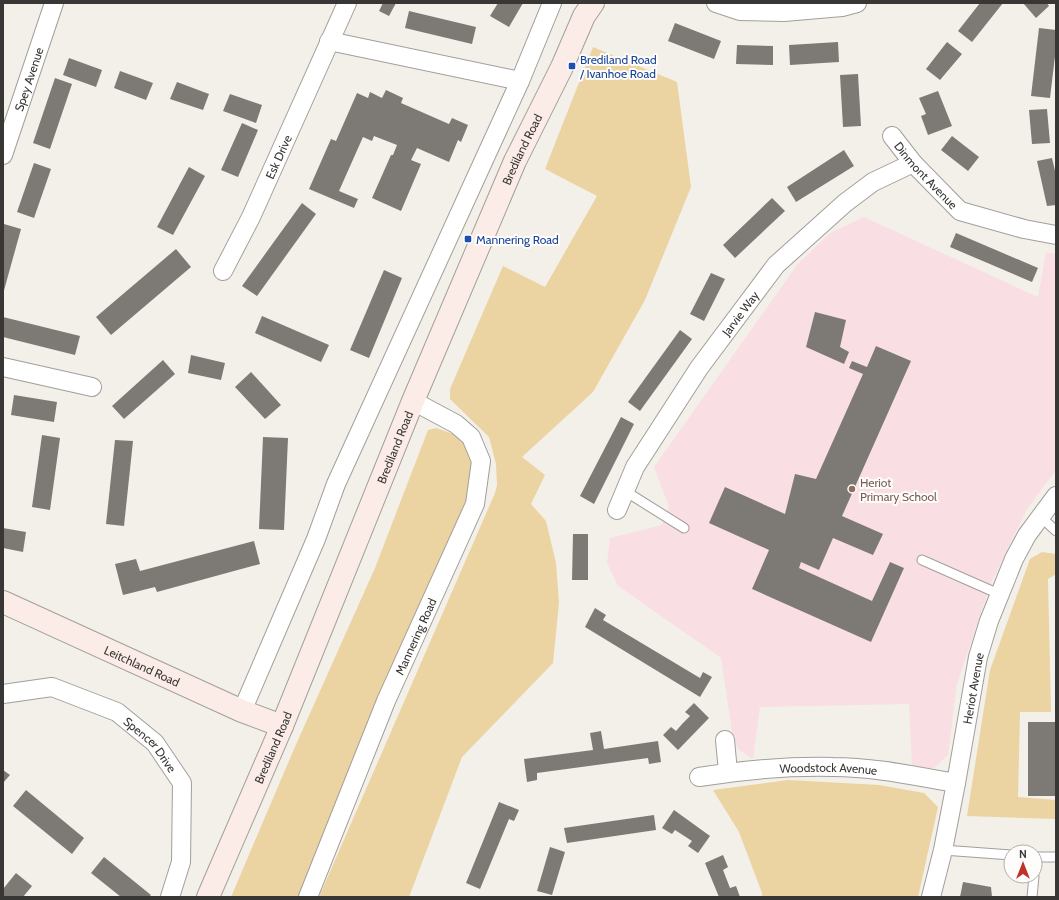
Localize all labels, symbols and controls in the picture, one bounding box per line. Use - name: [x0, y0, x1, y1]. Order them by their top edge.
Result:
- street label: Spey Avenue: [11, 45, 46, 113]
- place label: Brediland Road / Ivanhoe Road: [579, 52, 657, 81]
- marker: Brediland Road / Ivanhoe Road: [567, 61, 577, 71]
- street label: Brediland Road: [498, 111, 545, 187]
- street label: Esk Drive: [262, 132, 294, 181]
- street label: Dinmont Avenue: [891, 138, 961, 212]
- place label: Mannering Road: [476, 232, 559, 247]
- marker: Mannering Road: [463, 234, 473, 244]
- street label: Jarvie Way: [718, 288, 762, 339]
- street label: Brediland Road: [373, 409, 416, 486]
- place label: Heriot Primary School: [860, 475, 937, 504]
- marker: Heriot Primary School: [847, 484, 857, 494]
- street label: Mannering Road: [391, 595, 439, 677]
- street label: Leitchland Road: [102, 642, 182, 689]
- street label: Heriot Avenue: [959, 651, 986, 725]
- street label: Brediland Road: [251, 709, 295, 786]
- street label: Spencer Drive: [121, 713, 180, 775]
- street label: Woodstock Avenue: [779, 759, 878, 777]
- north arrow: [1003, 844, 1043, 884]
- text: N: [1019, 847, 1027, 861]

